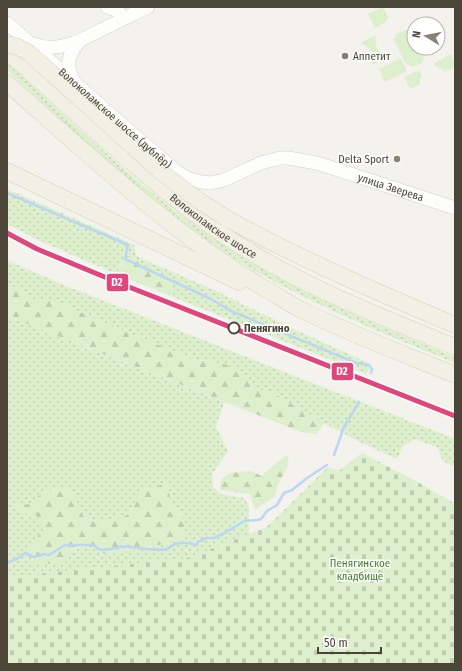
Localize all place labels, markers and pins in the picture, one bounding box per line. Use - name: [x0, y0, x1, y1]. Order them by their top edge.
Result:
- place label: Аппетит: [353, 50, 391, 63]
- marker: Аппетит: [340, 51, 350, 61]
- place label: Delta Sport: [338, 153, 389, 166]
- marker: Delta Sport: [392, 154, 402, 164]
- marker: Пенягино: [227, 321, 241, 335]
- place label: Пенягино: [244, 322, 290, 335]

